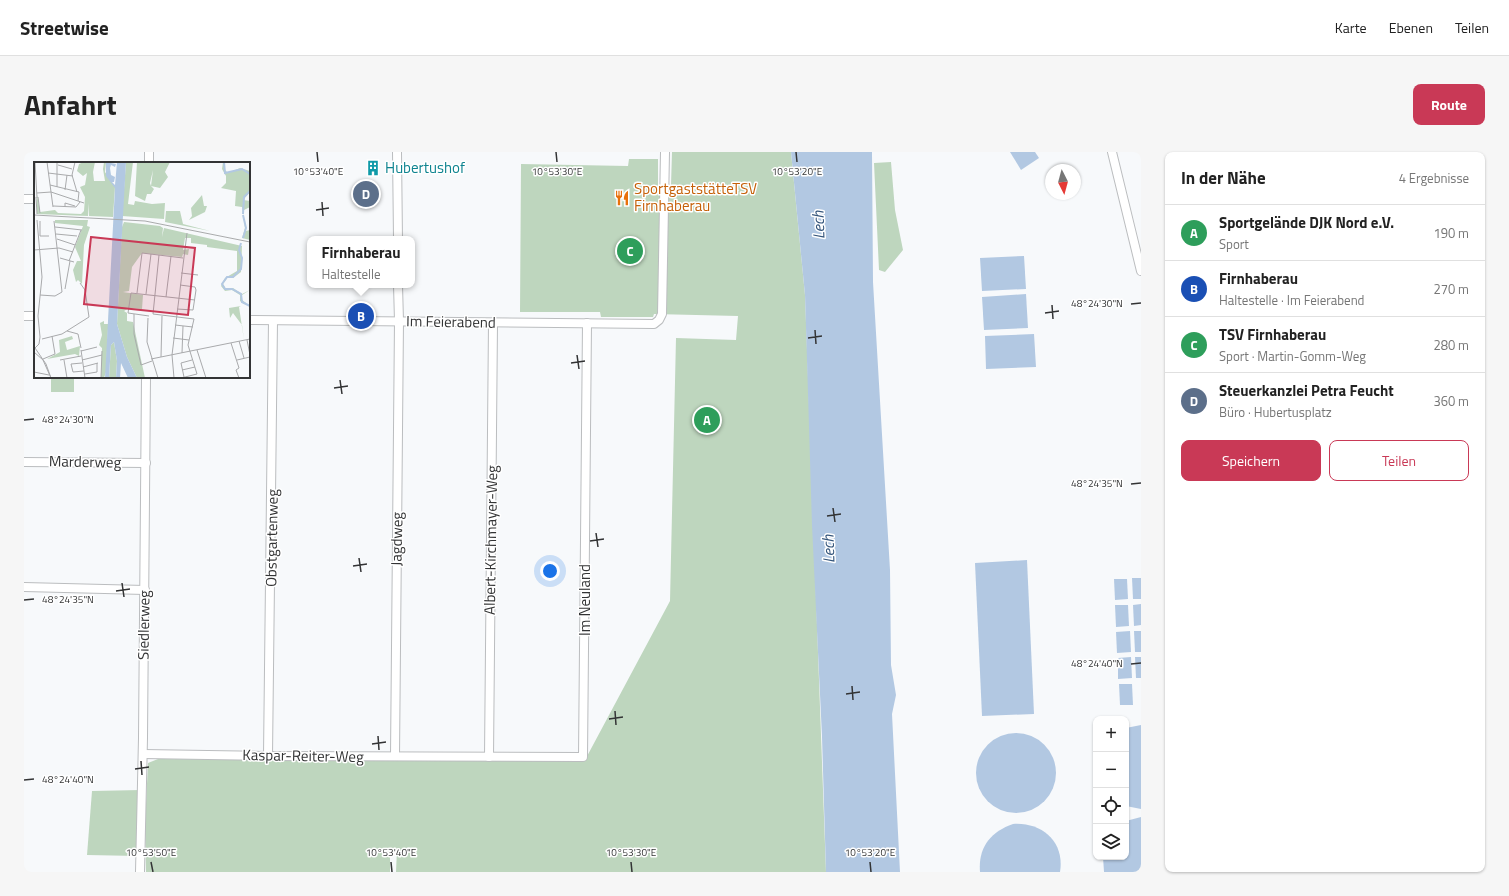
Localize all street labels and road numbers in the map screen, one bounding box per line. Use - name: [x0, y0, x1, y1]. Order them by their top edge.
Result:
- street label: Im Feierabend: [406, 309, 496, 334]
- street label: Marderweg: [49, 449, 122, 474]
- street label: Albert-Kirchmayer-Weg: [478, 465, 503, 615]
- street label: Obstgartenweg: [259, 489, 284, 587]
- street label: Jagdweg: [385, 511, 408, 566]
- street label: Im Neuland: [573, 564, 596, 636]
- street label: Siedlerweg: [131, 590, 156, 660]
- street label: Kaspar-Reiter-Weg: [242, 743, 364, 768]

